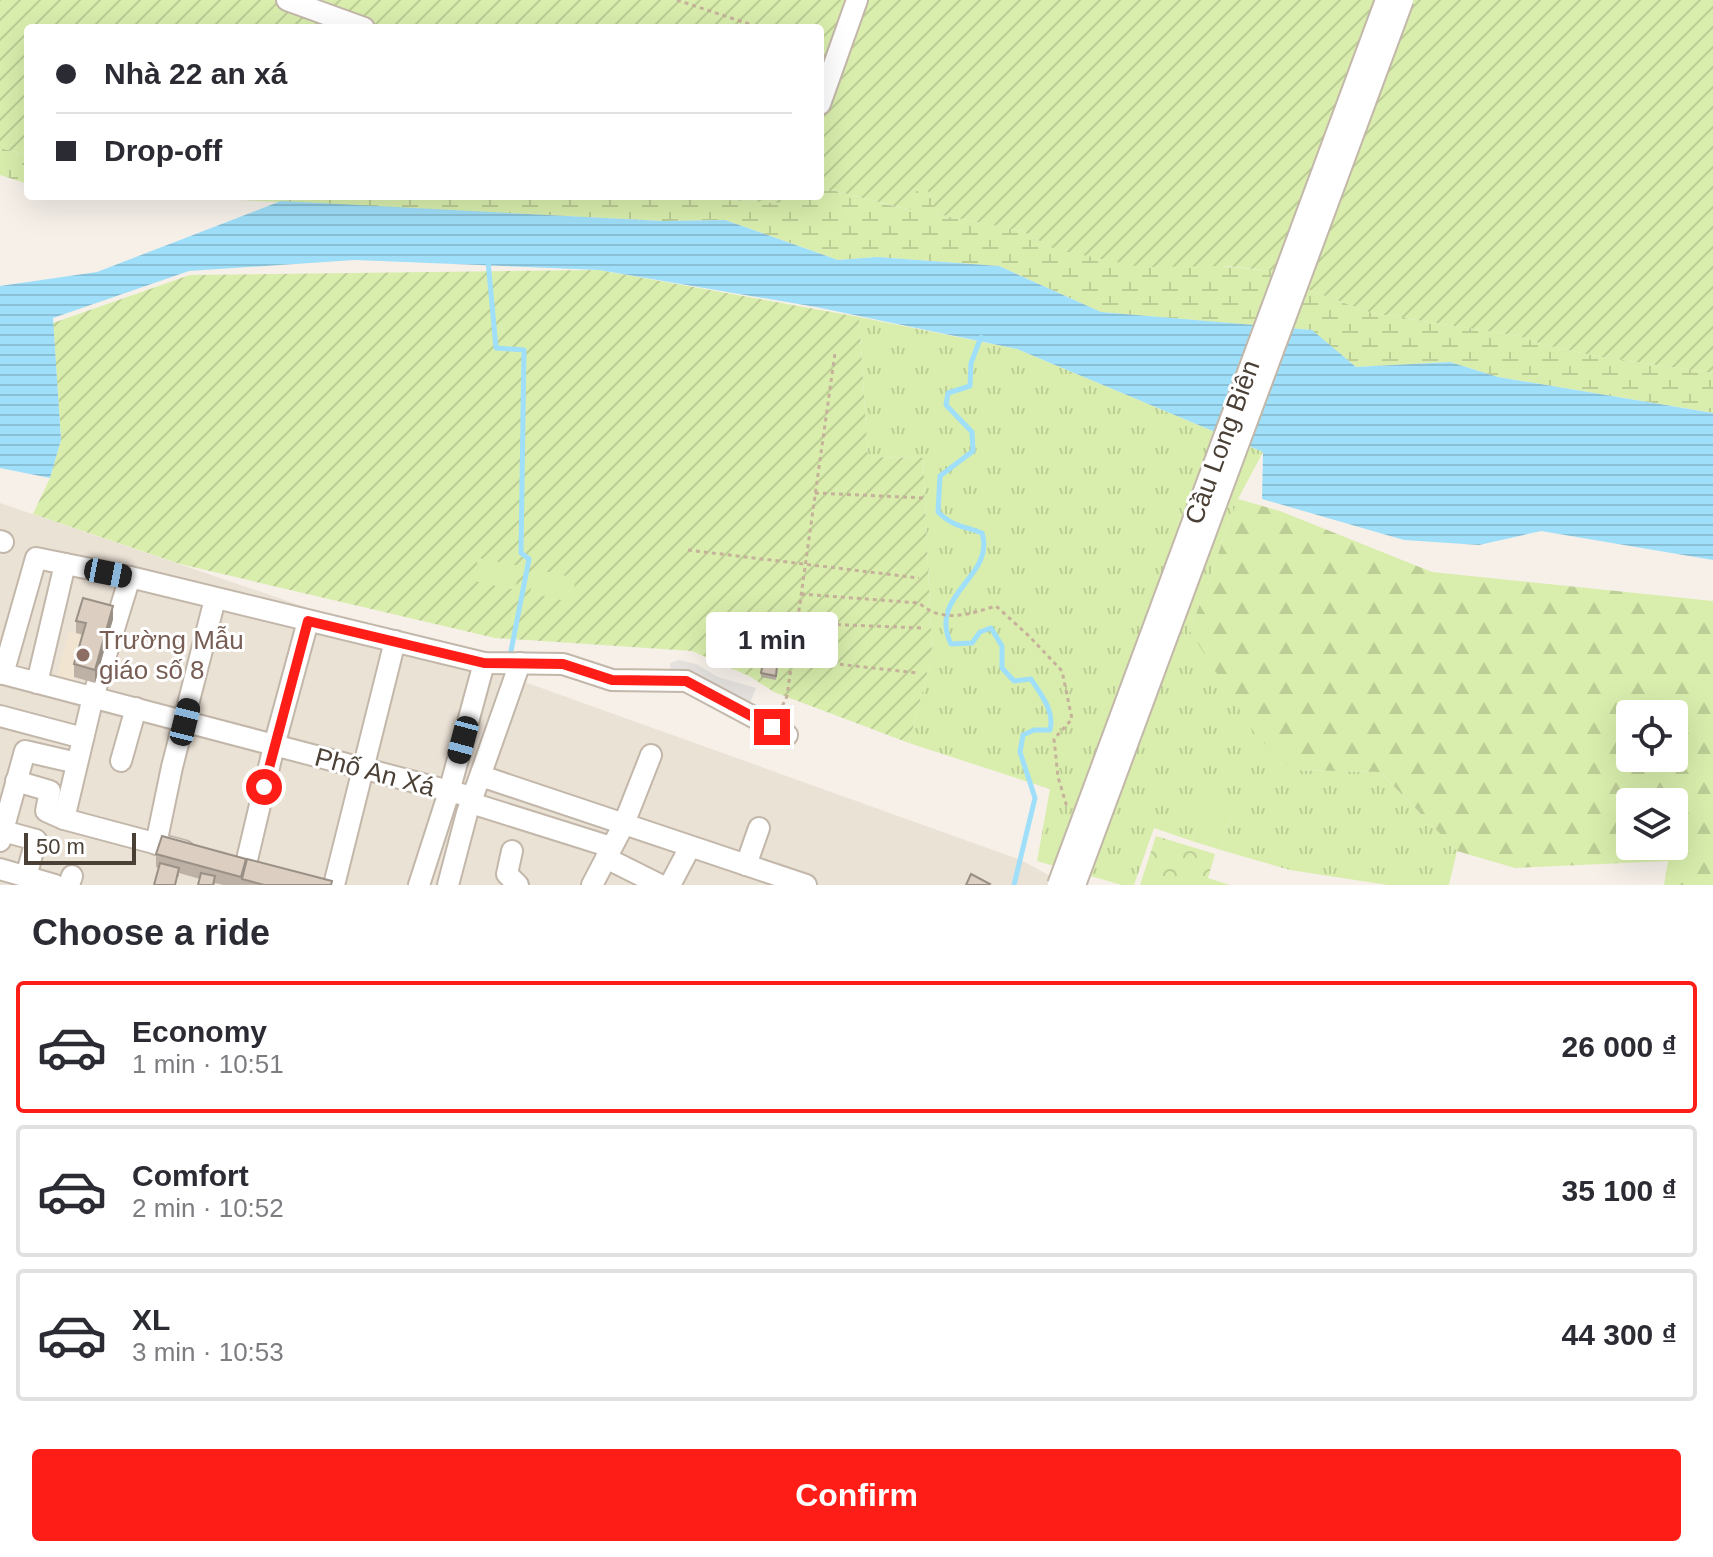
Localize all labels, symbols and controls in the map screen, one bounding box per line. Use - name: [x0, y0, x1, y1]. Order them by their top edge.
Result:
- text: Nhà 22 an xá: [104, 57, 287, 90]
- text: Drop-off: [104, 134, 222, 167]
- street label: Cầu Long Biên: [1178, 356, 1266, 528]
- car: [82, 557, 134, 589]
- callout: 1 min: [706, 611, 838, 667]
- place label: Trường Mẫu giáo số 8: [99, 625, 244, 685]
- text: 1 min: [738, 625, 806, 655]
- marker: Trường Mẫu giáo số 8: [74, 646, 92, 664]
- car: [168, 696, 202, 748]
- map controls: [1616, 700, 1688, 860]
- button: locate: [1616, 700, 1688, 772]
- route end: [754, 709, 790, 745]
- car: [445, 714, 481, 766]
- street label: Phố An Xá: [312, 742, 439, 803]
- route start: [246, 769, 282, 805]
- button: layers: [1616, 788, 1688, 860]
- scale bar: [24, 829, 136, 865]
- text: 50 m: [36, 834, 85, 859]
- text: Choose a ride: [32, 912, 270, 953]
- icon: car: [36, 1011, 108, 1083]
- text: Economy: [132, 1015, 267, 1048]
- text: 26 000 ₫: [1562, 1030, 1677, 1063]
- text: 1 min · 10:51: [132, 1049, 284, 1079]
- icon: car: [36, 1155, 108, 1227]
- text: Comfort: [132, 1159, 249, 1192]
- text: 35 100 ₫: [1562, 1174, 1677, 1207]
- text: 2 min · 10:52: [132, 1193, 284, 1223]
- icon: car: [36, 1299, 108, 1371]
- text: XL: [132, 1303, 170, 1336]
- text: 44 300 ₫: [1562, 1318, 1677, 1351]
- text: 3 min · 10:53: [132, 1337, 284, 1367]
- button: Confirm: [32, 1449, 1681, 1541]

